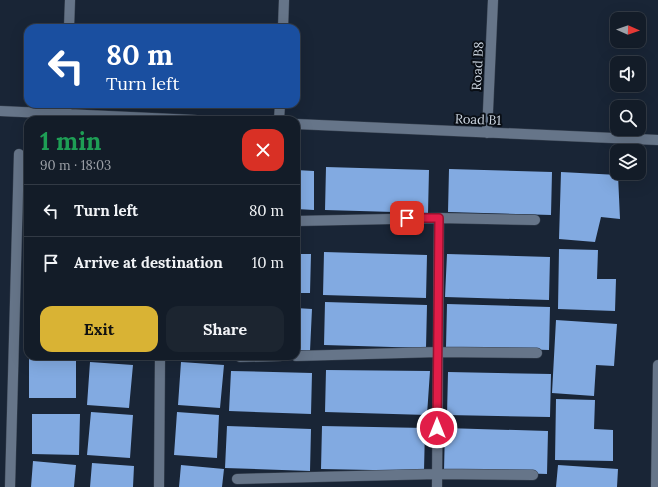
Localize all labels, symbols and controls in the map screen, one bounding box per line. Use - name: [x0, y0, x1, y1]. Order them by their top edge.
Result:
- north arrow: [610, 12, 646, 48]
- map controls: [610, 12, 646, 180]
- text: 80 m: [106, 37, 173, 73]
- icon: left: [40, 40, 92, 92]
- street label: Road B8: [468, 41, 487, 91]
- button: sound: [610, 56, 646, 92]
- text: Turn left: [106, 72, 179, 95]
- button: search: [610, 100, 646, 136]
- street label: Road B1: [454, 110, 502, 129]
- text: 1 min: [40, 126, 101, 157]
- button: close: [242, 129, 284, 171]
- button: layers: [610, 144, 646, 180]
- text: 90 m · 18:03: [40, 157, 111, 174]
- icon: left: [40, 200, 62, 222]
- text: Turn left: [74, 201, 138, 220]
- text: 80 m: [249, 201, 284, 220]
- pin: [390, 201, 424, 235]
- icon: arrive: [396, 207, 418, 229]
- icon: arrive: [40, 252, 62, 274]
- text: Arrive at destination: [74, 253, 223, 272]
- text: 10 m: [252, 253, 284, 272]
- button: Exit: [40, 306, 158, 352]
- button: Share: [166, 306, 284, 352]
- position arrow: [416, 407, 458, 449]

